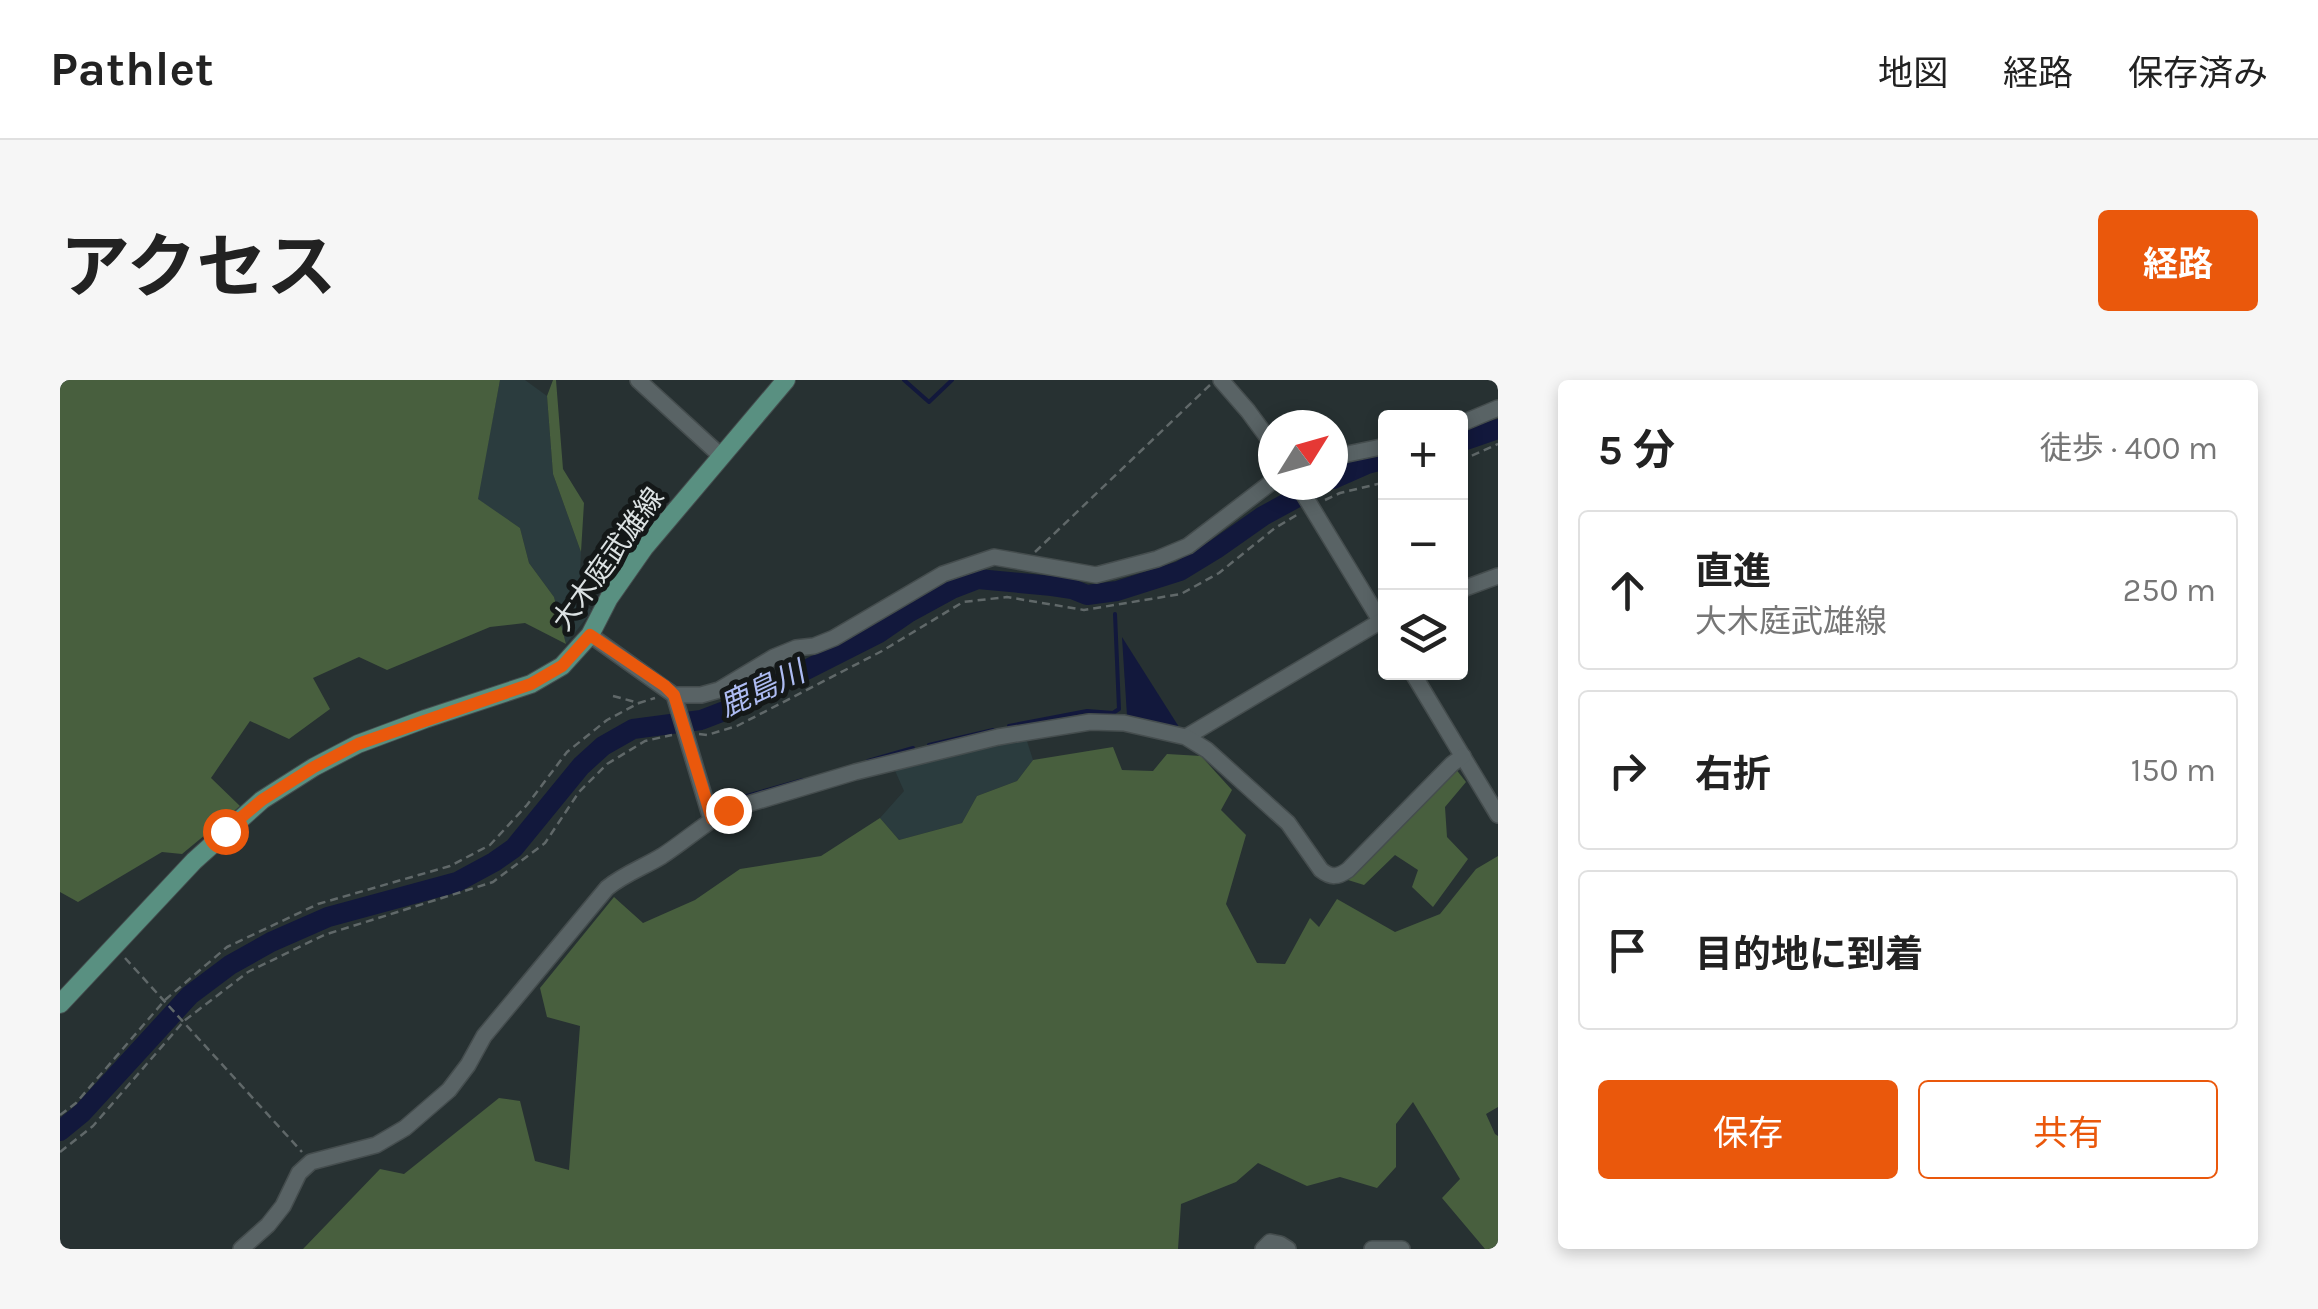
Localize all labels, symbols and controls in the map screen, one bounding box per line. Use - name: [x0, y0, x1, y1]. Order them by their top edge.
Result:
- text: Pathlet: [50, 41, 214, 97]
- text: 地図: [1878, 53, 1948, 94]
- text: 経路: [2003, 53, 2073, 94]
- text: 保存済み: [2128, 53, 2268, 94]
- button: 経路: [2098, 210, 2258, 311]
- text: アクセス: [60, 227, 337, 309]
- north arrow: [1258, 410, 1348, 500]
- map controls: [1378, 410, 1468, 680]
- button: +: [1378, 410, 1468, 500]
- text: 5 分: [1598, 425, 1675, 475]
- text: 徒歩 · 400 m: [2040, 430, 2218, 467]
- street label: 大木庭武雄線: [545, 481, 671, 637]
- button: −: [1378, 500, 1468, 590]
- text: 直進: [1695, 549, 1771, 594]
- icon: ahead: [1600, 563, 1655, 618]
- text: 250 m: [2123, 572, 2216, 609]
- button: layers: [1378, 590, 1468, 680]
- text: 大木庭武雄線: [1695, 603, 1887, 640]
- water label: 鹿島川: [714, 652, 813, 724]
- icon: right: [1600, 743, 1655, 798]
- text: 右折: [1695, 752, 1771, 797]
- text: 150 m: [2131, 752, 2216, 789]
- route end: [706, 788, 752, 834]
- route start: [203, 809, 249, 855]
- icon: arrive: [1600, 923, 1655, 978]
- text: 目的地に到着: [1695, 932, 1923, 977]
- button: 保存: [1598, 1080, 1898, 1179]
- button: 共有: [1918, 1080, 2218, 1179]

